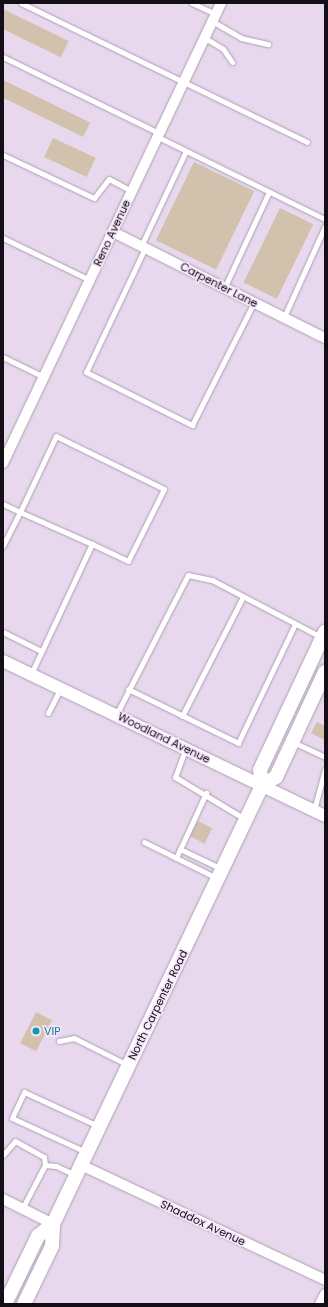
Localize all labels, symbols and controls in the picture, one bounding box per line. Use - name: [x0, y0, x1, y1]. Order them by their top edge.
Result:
- street label: Reno Avenue: [91, 198, 133, 268]
- street label: Carpenter Lane: [178, 260, 260, 310]
- street label: Woodland Avenue: [116, 710, 212, 766]
- street label: North Carpenter Road: [126, 948, 190, 1062]
- place label: VIP: [44, 1024, 61, 1038]
- marker: VIP: [31, 1026, 41, 1036]
- street label: Shaddox Avenue: [158, 1198, 248, 1248]

